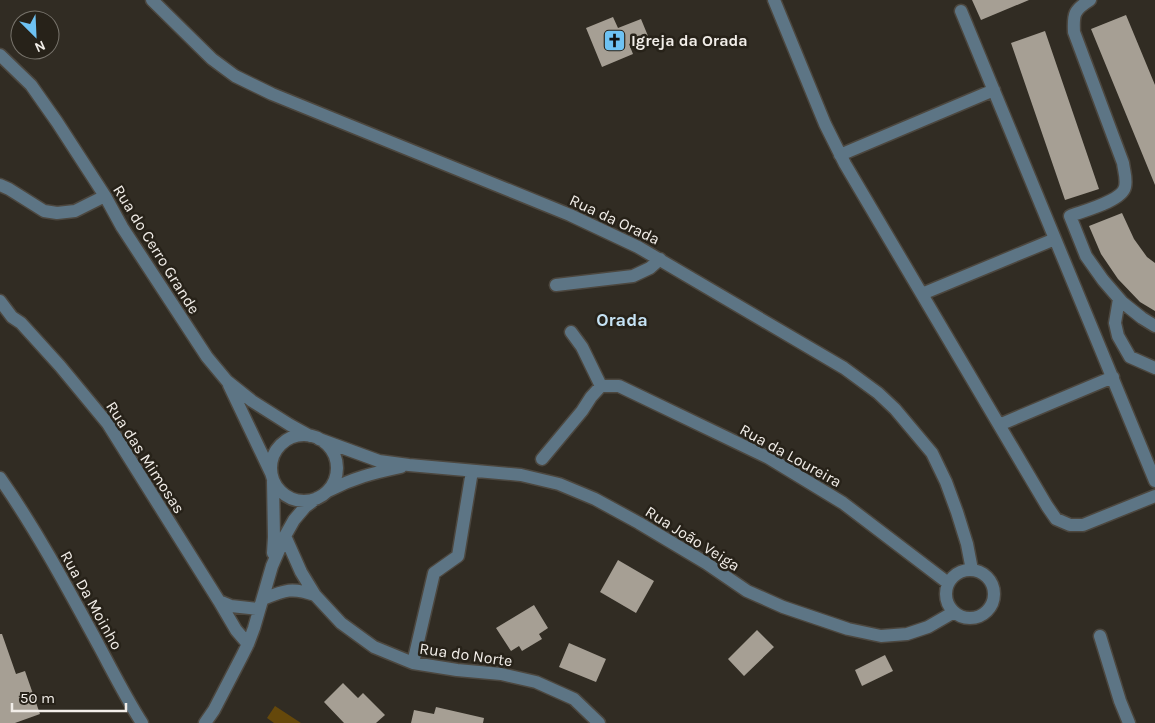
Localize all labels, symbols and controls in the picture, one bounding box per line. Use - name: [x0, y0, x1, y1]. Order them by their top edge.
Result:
- north arrow: [10, 10, 60, 60]
- church icon: Igreja da Orada: [603, 28, 627, 52]
- place label: Igreja da Orada: [631, 31, 748, 50]
- text: N: [32, 37, 48, 56]
- street label: Rua do Cerro Grande: [109, 181, 204, 317]
- street label: Rua da Orada: [567, 190, 663, 249]
- district label: Orada: [596, 309, 648, 331]
- street label: Rua das Mimosas: [102, 397, 189, 517]
- street label: Rua da Loureira: [737, 420, 845, 491]
- street label: Rua João Veiga: [642, 502, 744, 575]
- street label: Rua Da Moinho: [56, 547, 127, 653]
- street label: Rua do Norte: [418, 639, 514, 670]
- scale bar: [12, 680, 126, 712]
- text: 50 m: [20, 689, 55, 707]

